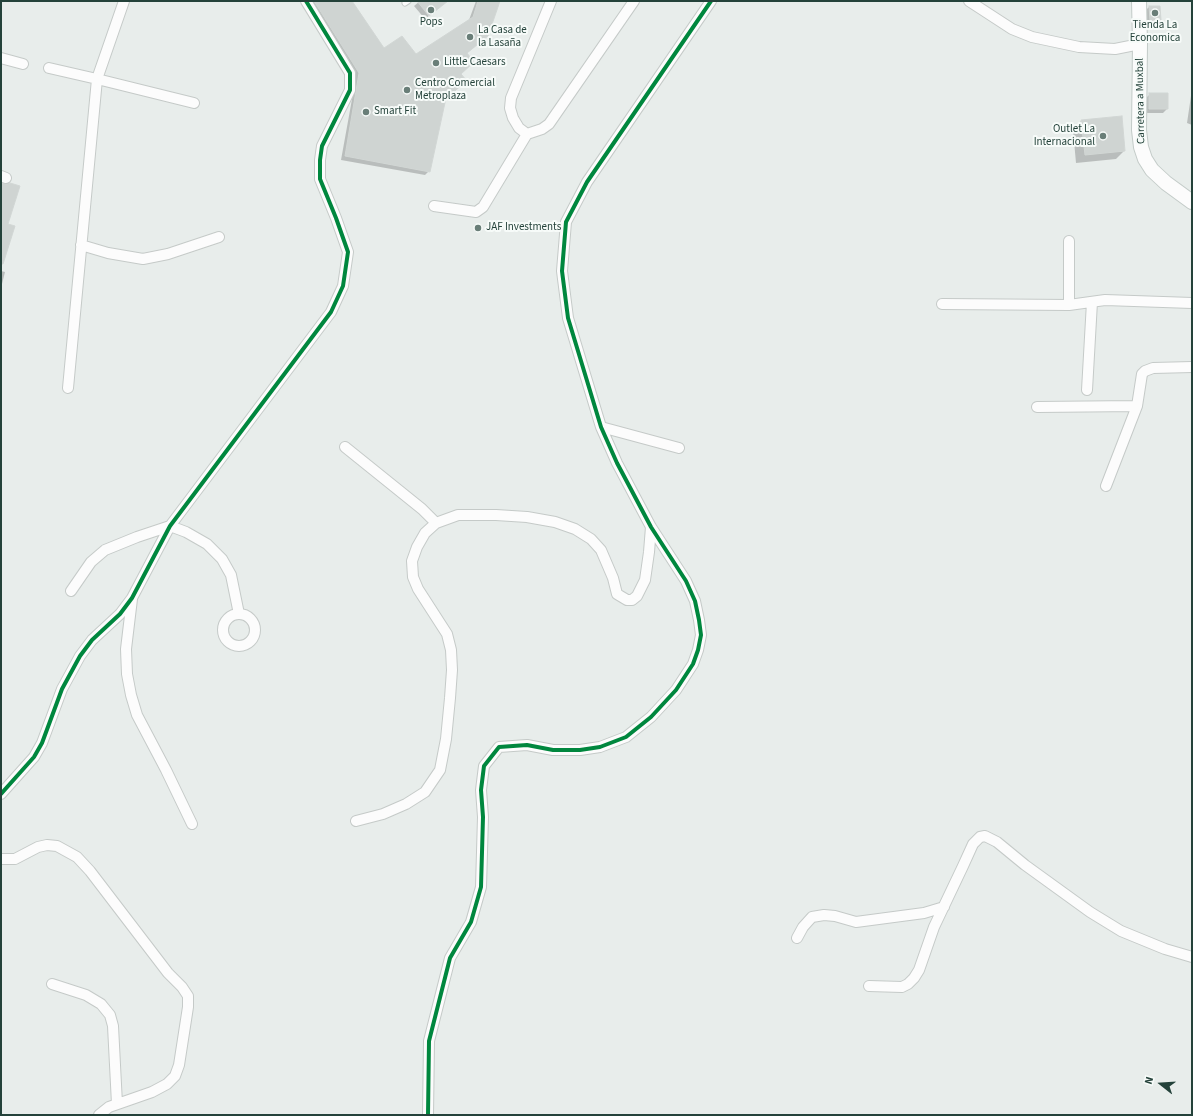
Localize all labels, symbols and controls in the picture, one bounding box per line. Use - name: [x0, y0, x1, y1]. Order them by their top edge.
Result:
- marker: Pops: [426, 5, 436, 15]
- marker: Tienda La Economica: [1150, 8, 1160, 18]
- place label: Pops: [420, 16, 442, 30]
- place label: Tienda La Economica: [1130, 19, 1180, 45]
- place label: La Casa de la Lasaña: [478, 24, 527, 50]
- marker: La Casa de la Lasaña: [465, 32, 475, 42]
- place label: Little Caesars: [444, 56, 506, 70]
- marker: Little Caesars: [431, 58, 441, 68]
- street label: Carretera a Muxbal: [1134, 58, 1148, 144]
- place label: Centro Comercial Metroplaza: [415, 77, 495, 103]
- marker: Centro Comercial Metroplaza: [402, 85, 412, 95]
- place label: Smart Fit: [374, 105, 416, 119]
- marker: Smart Fit: [361, 107, 371, 117]
- place label: Outlet La Internacional: [1034, 123, 1095, 149]
- marker: Outlet La Internacional: [1098, 131, 1108, 141]
- place label: JAF Investments: [486, 221, 561, 235]
- marker: JAF Investments: [473, 223, 483, 233]
- north arrow: [1141, 1064, 1181, 1104]
- text: N: [1141, 1075, 1157, 1086]

